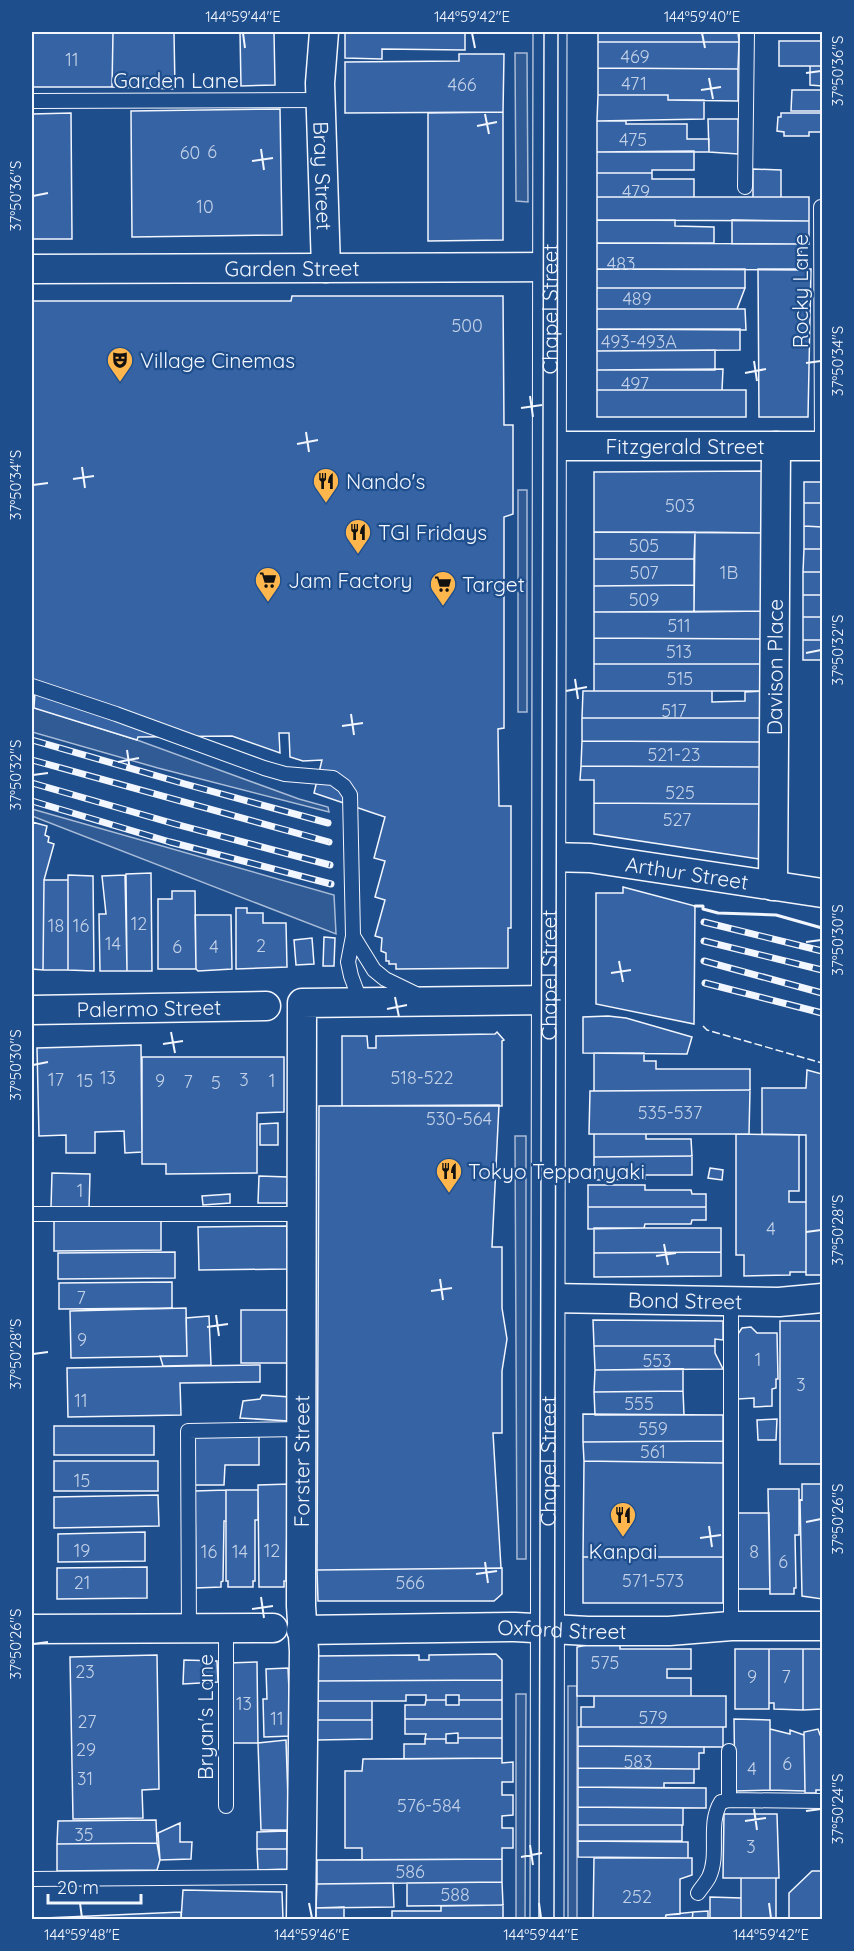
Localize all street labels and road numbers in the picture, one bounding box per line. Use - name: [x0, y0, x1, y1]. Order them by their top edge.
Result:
- street label: Garden Lane: [113, 67, 239, 93]
- street label: Bray Street: [308, 121, 338, 231]
- street label: Rocky Lane: [787, 234, 813, 348]
- street label: Chapel Street: [536, 243, 563, 375]
- street label: Garden Street: [224, 255, 360, 281]
- street label: Fitzgerald Street: [605, 433, 765, 459]
- street label: Davison Place: [761, 599, 788, 735]
- street label: Arthur Street: [624, 851, 750, 895]
- street label: Chapel Street: [535, 909, 562, 1041]
- street label: Palermo Street: [76, 994, 222, 1022]
- street label: Bond Street: [628, 1286, 742, 1314]
- street label: Forster Street: [288, 1395, 314, 1527]
- street label: Chapel Street: [535, 1395, 561, 1527]
- street label: Oxford Street: [497, 1614, 626, 1644]
- street label: Bryan's Lane: [192, 1654, 218, 1780]

